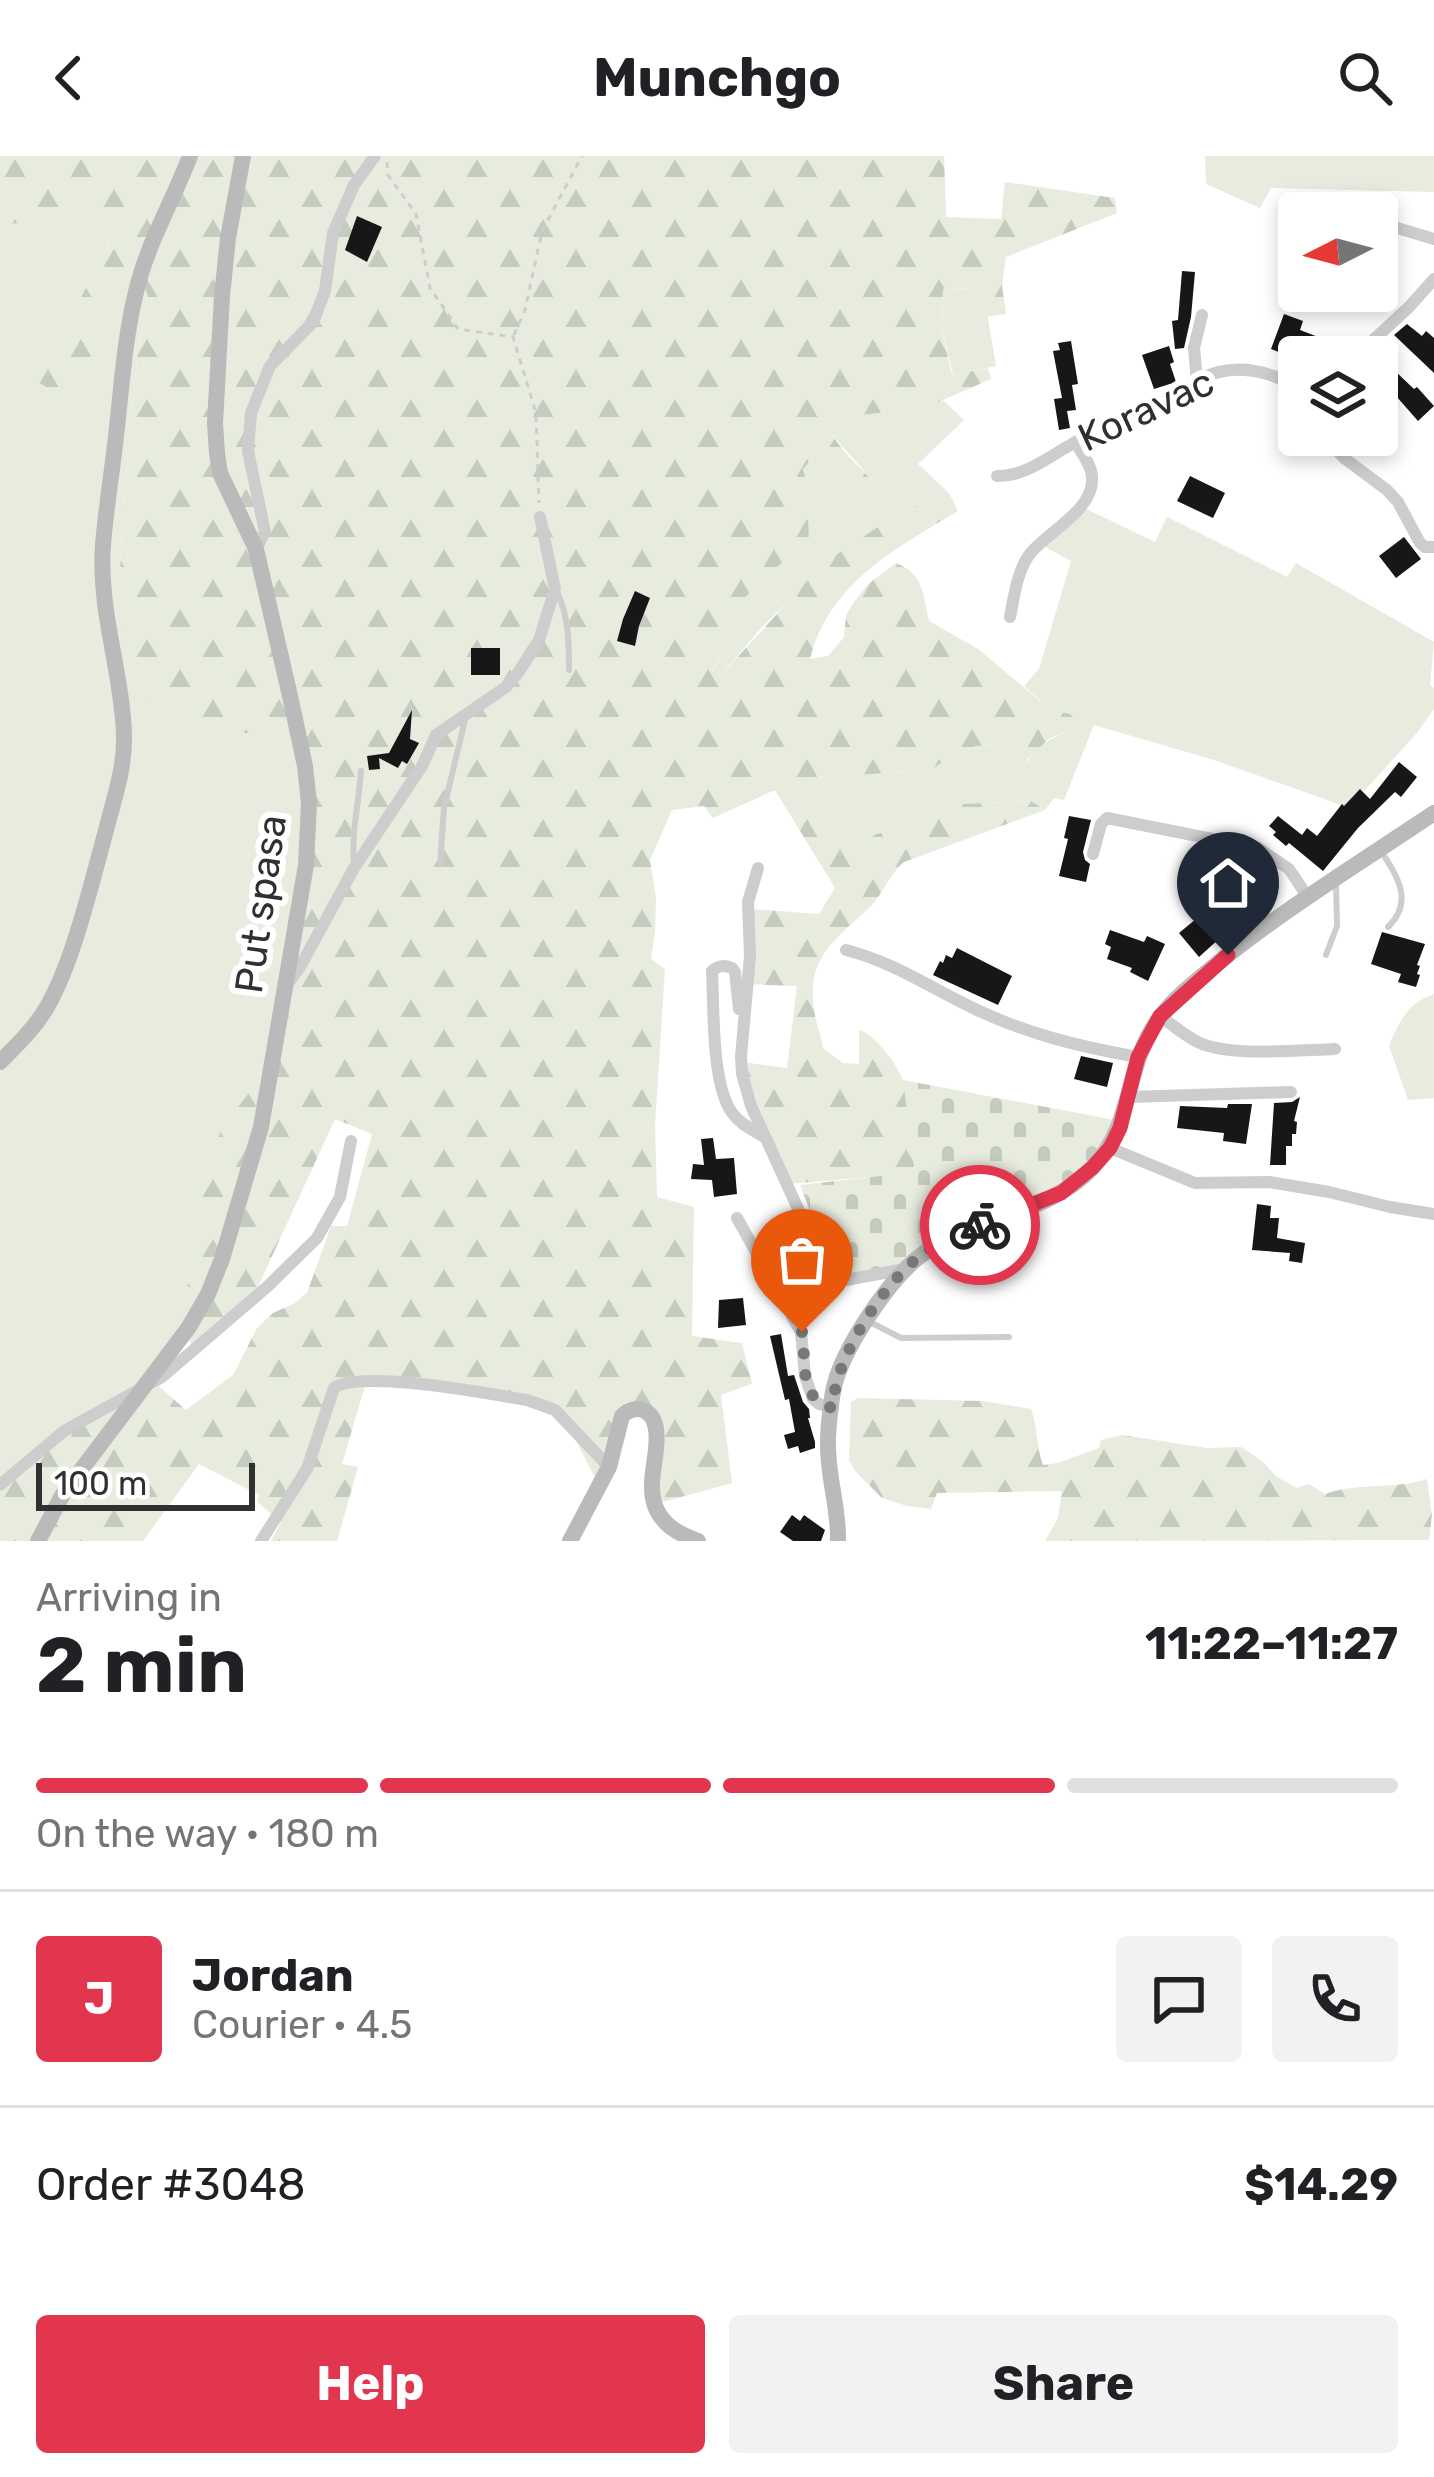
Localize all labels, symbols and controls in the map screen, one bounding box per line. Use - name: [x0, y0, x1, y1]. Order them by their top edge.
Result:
- icon: back: [36, 45, 102, 111]
- icon: search: [1332, 45, 1398, 111]
- text: Munchgo: [593, 46, 841, 110]
- north arrow: [1278, 192, 1398, 312]
- map controls: [1278, 192, 1398, 456]
- button: layers: [1278, 336, 1398, 456]
- street label: Koravac: [1071, 359, 1221, 461]
- street label: Put spasa: [226, 812, 296, 996]
- pin: [1177, 832, 1279, 955]
- icon: home: [1195, 850, 1261, 916]
- courier: [920, 1165, 1040, 1285]
- icon: bike: [947, 1192, 1013, 1258]
- pin: [751, 1209, 853, 1332]
- icon: bag: [769, 1227, 835, 1293]
- scale bar: [36, 1457, 255, 1510]
- text: 100 m: [54, 1464, 147, 1503]
- text: Arriving in: [36, 1575, 222, 1621]
- text: 11:22–11:27: [1145, 1617, 1398, 1670]
- text: 2 min: [36, 1619, 247, 1712]
- text: On the way · 180 m: [36, 1811, 379, 1857]
- button: chat: [1116, 1936, 1242, 2062]
- button: phone: [1272, 1936, 1398, 2062]
- text: Jordan: [192, 1949, 354, 2002]
- text: J: [84, 1972, 114, 2025]
- text: Courier · 4.5: [192, 2002, 412, 2048]
- text: Order #3048: [36, 2158, 306, 2211]
- text: $14.29: [1244, 2158, 1398, 2211]
- button: Help: [36, 2315, 705, 2453]
- button: Share: [729, 2315, 1398, 2453]

